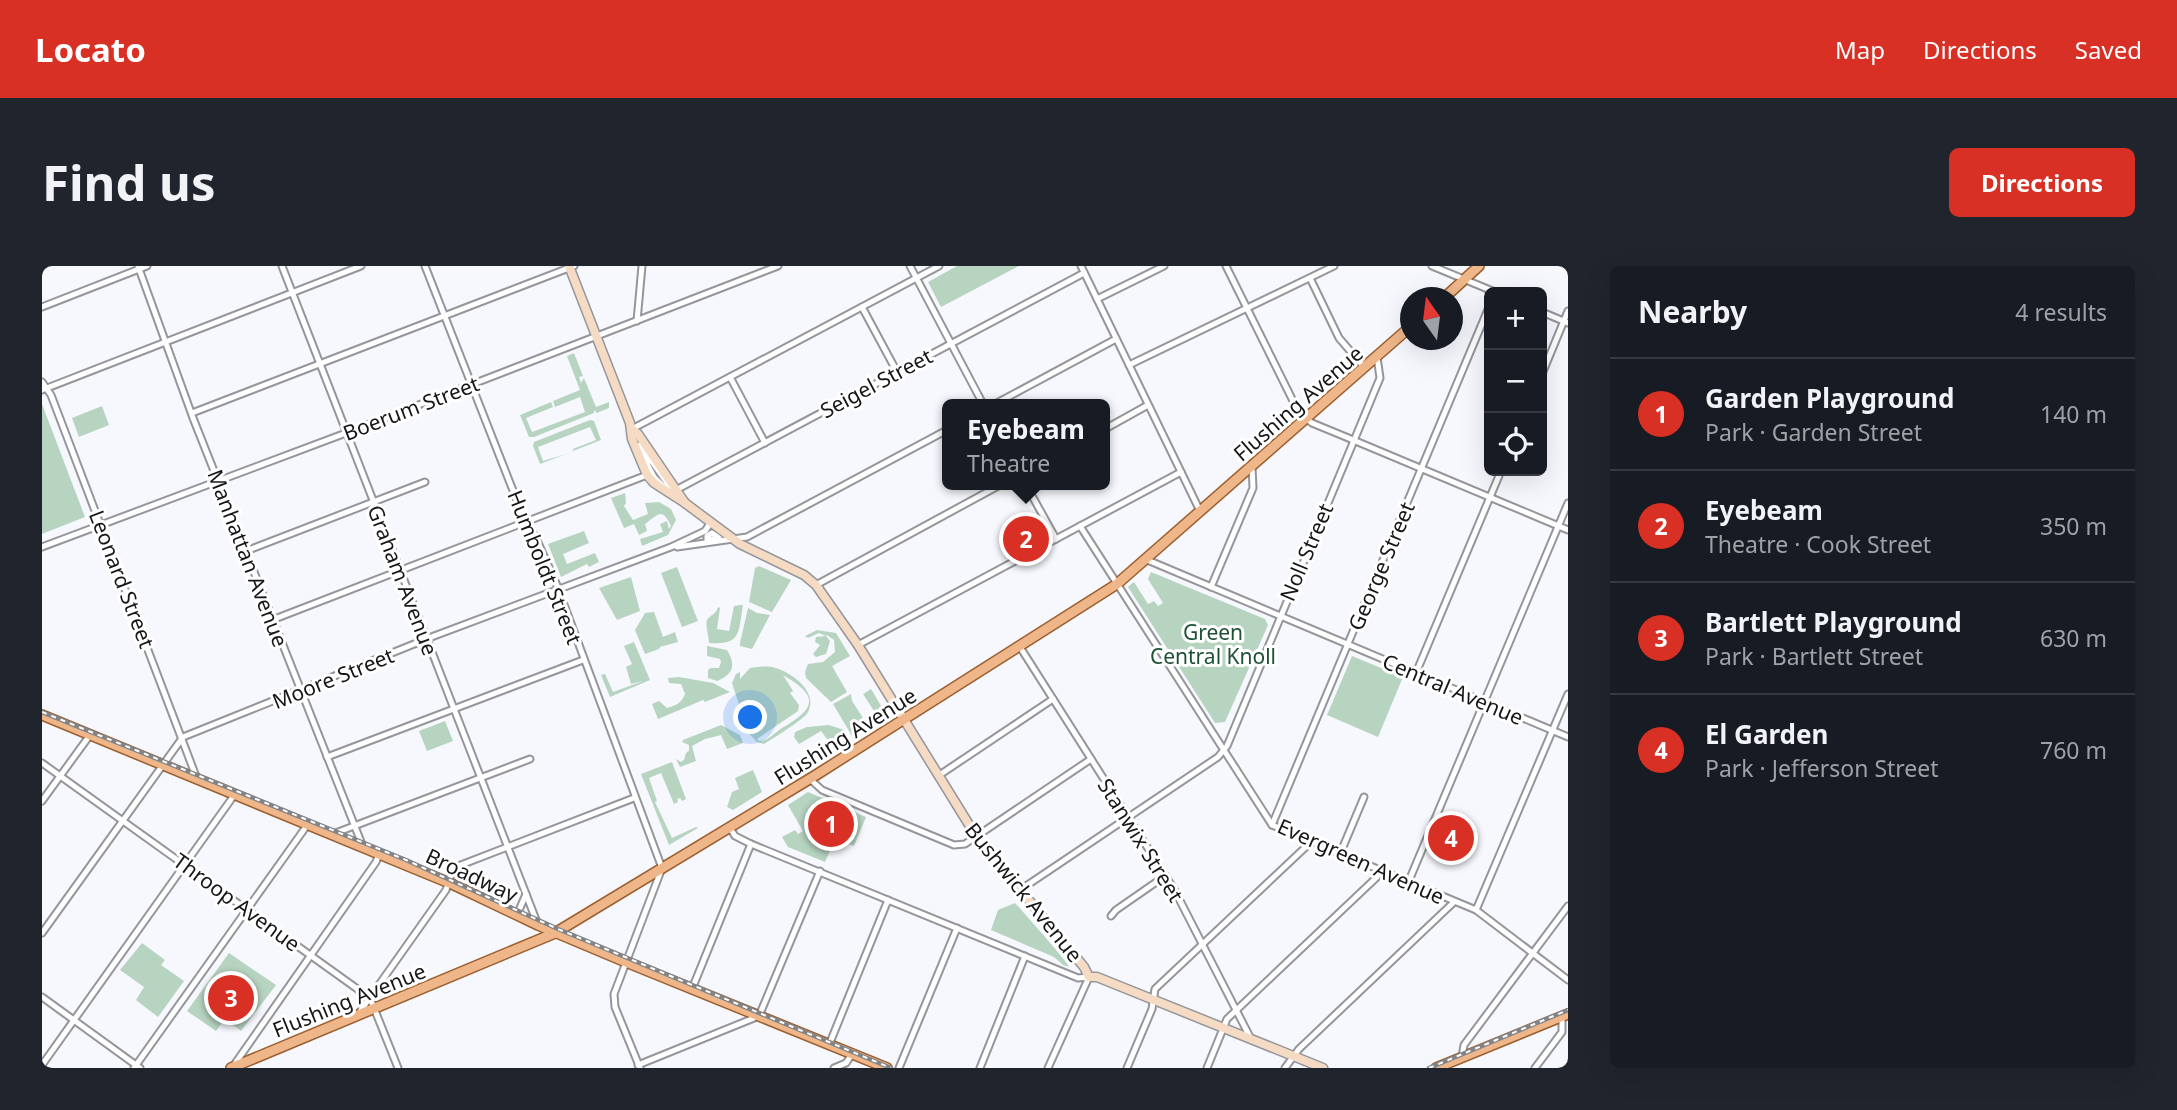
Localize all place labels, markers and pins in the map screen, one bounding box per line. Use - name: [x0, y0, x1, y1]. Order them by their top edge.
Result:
- pin: 2: [1003, 513, 1049, 565]
- pin: 1: [808, 798, 854, 850]
- pin: 4: [1428, 812, 1474, 864]
- pin: 3: [208, 972, 254, 1024]

